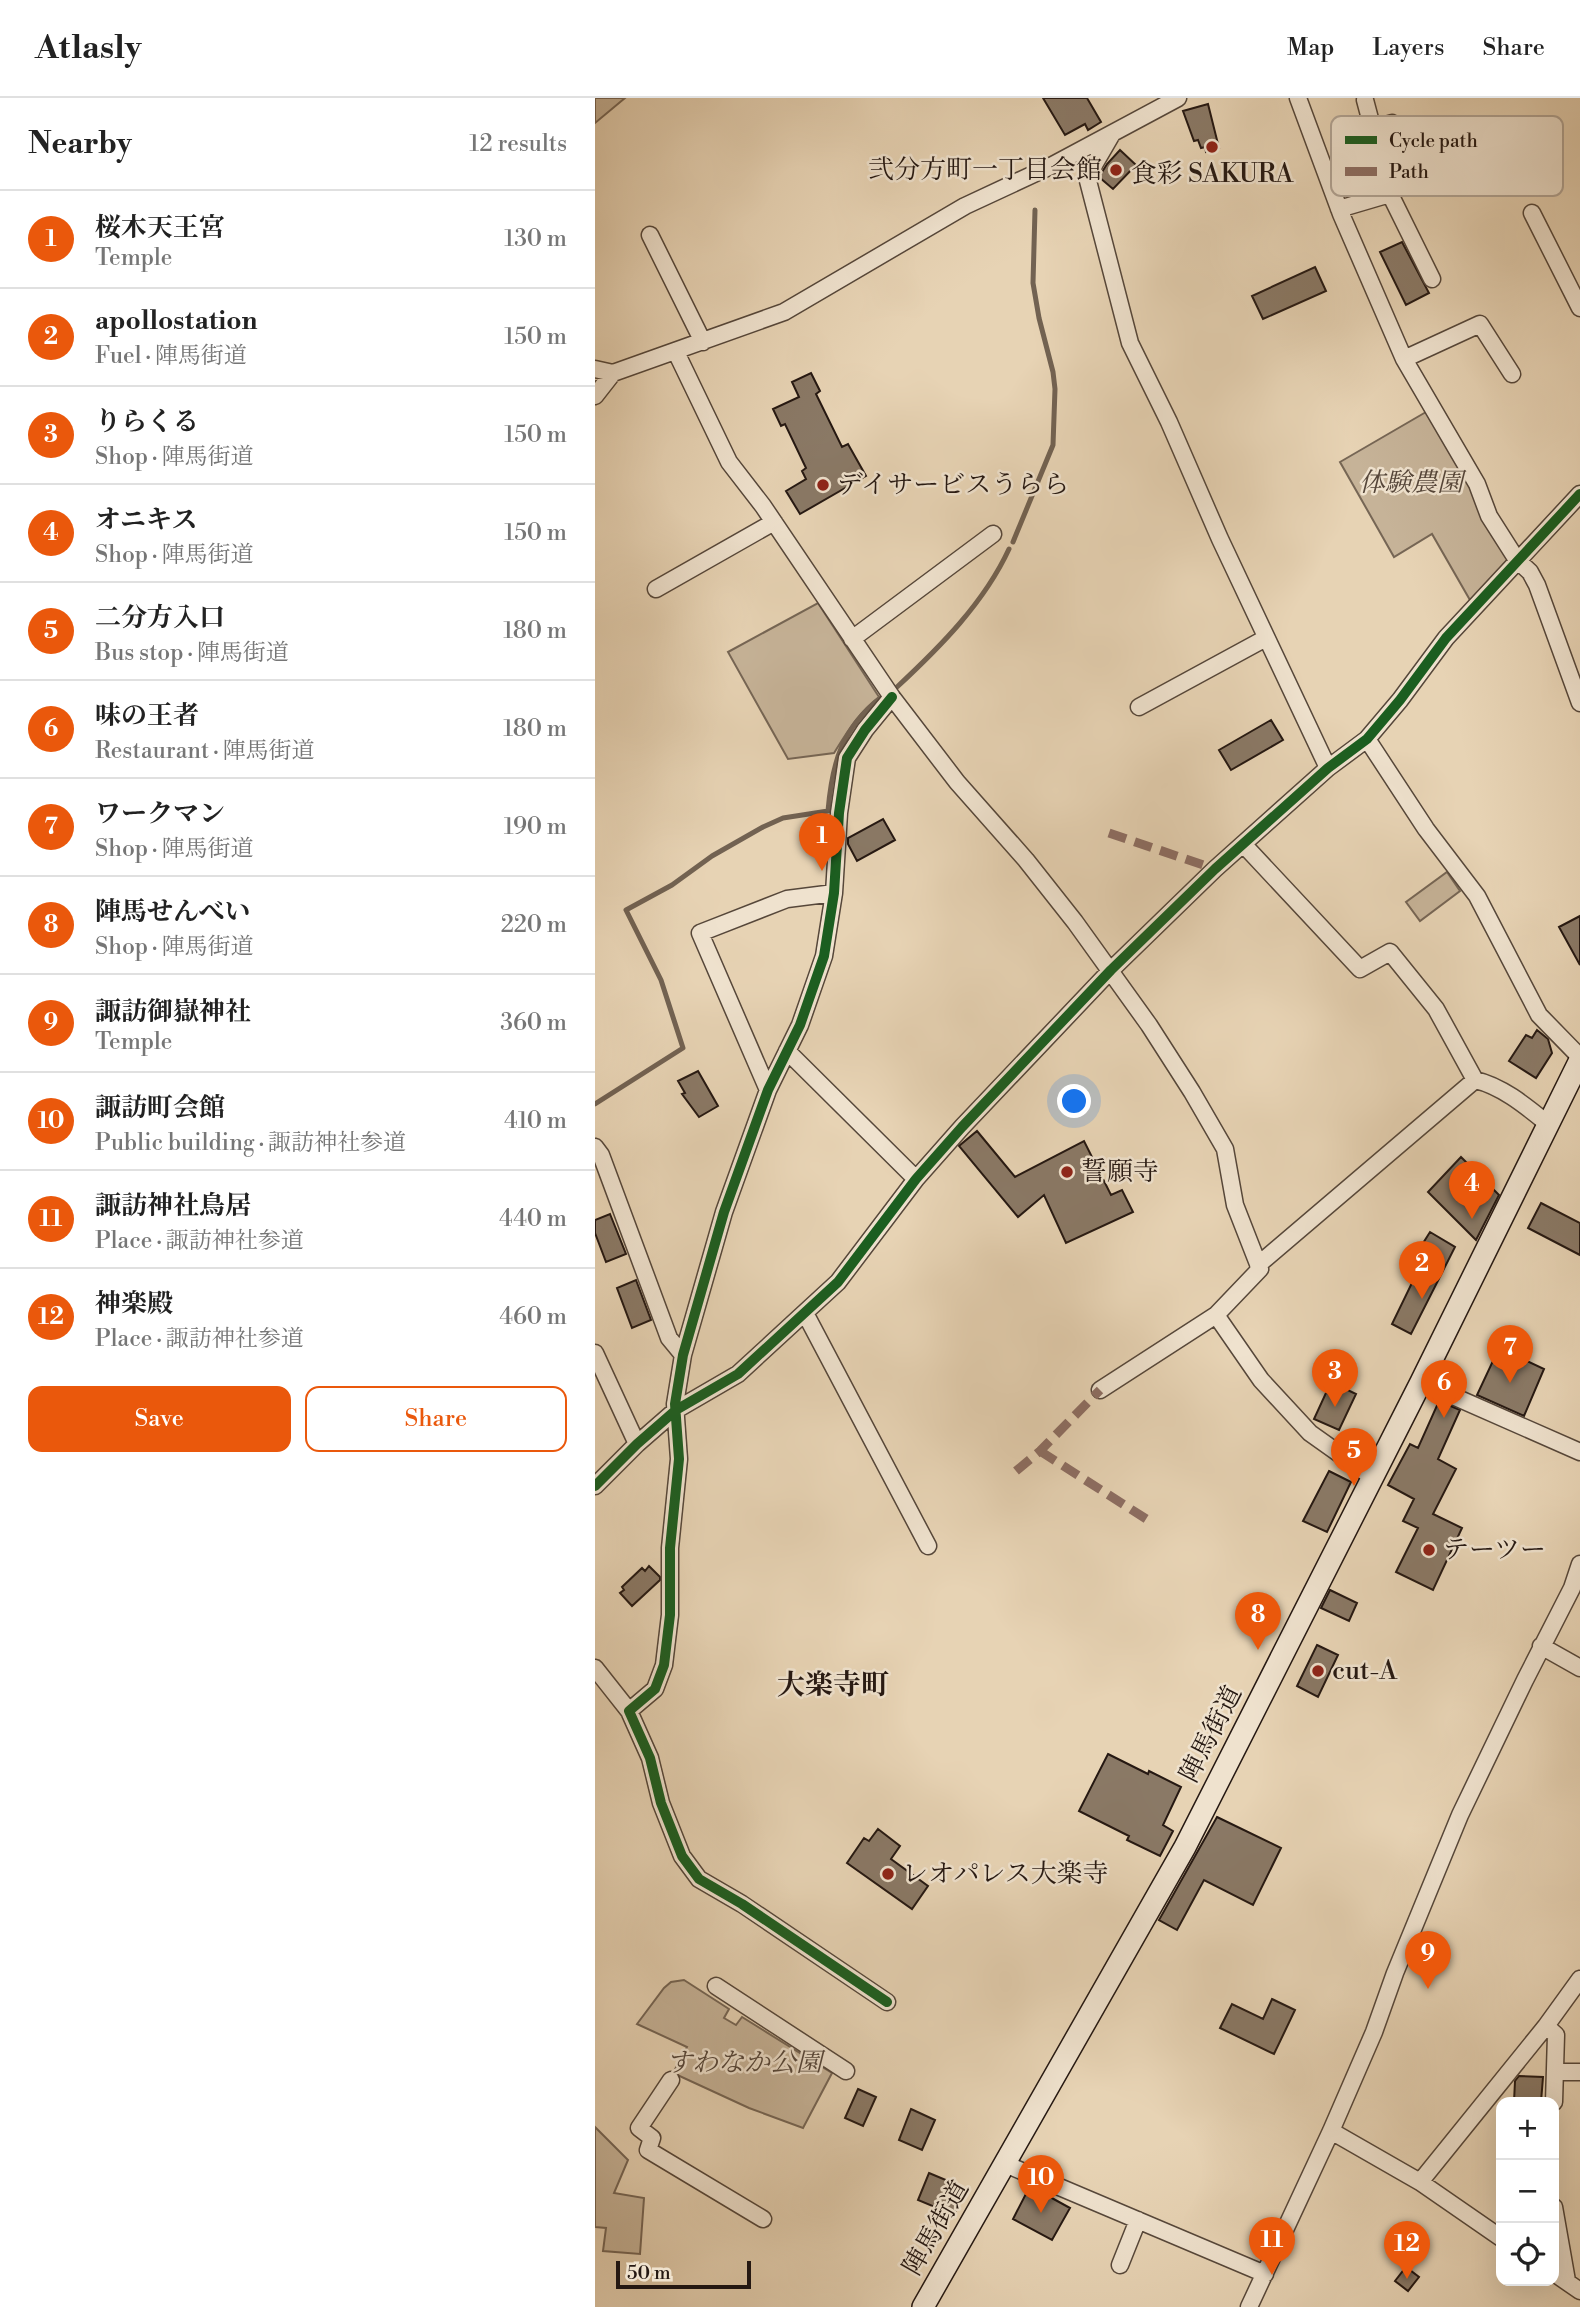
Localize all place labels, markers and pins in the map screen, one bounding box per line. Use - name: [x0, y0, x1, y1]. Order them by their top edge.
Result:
- marker: 食彩 SAKURA: [1204, 139, 1220, 155]
- place label: 弐分方町一丁目会館: [868, 154, 1102, 186]
- place label: 食彩 SAKURA: [1131, 158, 1294, 190]
- marker: 弐分方町一丁目会館: [1108, 162, 1124, 178]
- place label: デイサービスうらら: [837, 469, 1069, 501]
- marker: デイサービスうらら: [815, 477, 831, 493]
- pin: 1: [799, 813, 845, 871]
- place label: 誓願寺: [1081, 1156, 1159, 1188]
- pin: 4: [1449, 1161, 1495, 1219]
- marker: 誓願寺: [1059, 1164, 1075, 1180]
- pin: 2: [1399, 1241, 1445, 1299]
- pin: 7: [1487, 1325, 1533, 1383]
- pin: 3: [1312, 1349, 1358, 1407]
- pin: 6: [1421, 1360, 1467, 1418]
- pin: 5: [1331, 1428, 1377, 1486]
- place label: テーツー: [1443, 1534, 1546, 1566]
- marker: テーツー: [1421, 1542, 1437, 1558]
- pin: 8: [1235, 1592, 1281, 1650]
- place label: cut-A: [1332, 1655, 1398, 1687]
- marker: cut-A: [1310, 1663, 1326, 1679]
- place label: レオパレス大楽寺: [902, 1858, 1109, 1890]
- marker: レオパレス大楽寺: [880, 1866, 896, 1882]
- pin: 9: [1405, 1931, 1451, 1989]
- pin: 10: [1018, 2155, 1064, 2213]
- pin: 11: [1249, 2217, 1295, 2275]
- pin: 12: [1384, 2221, 1430, 2279]

